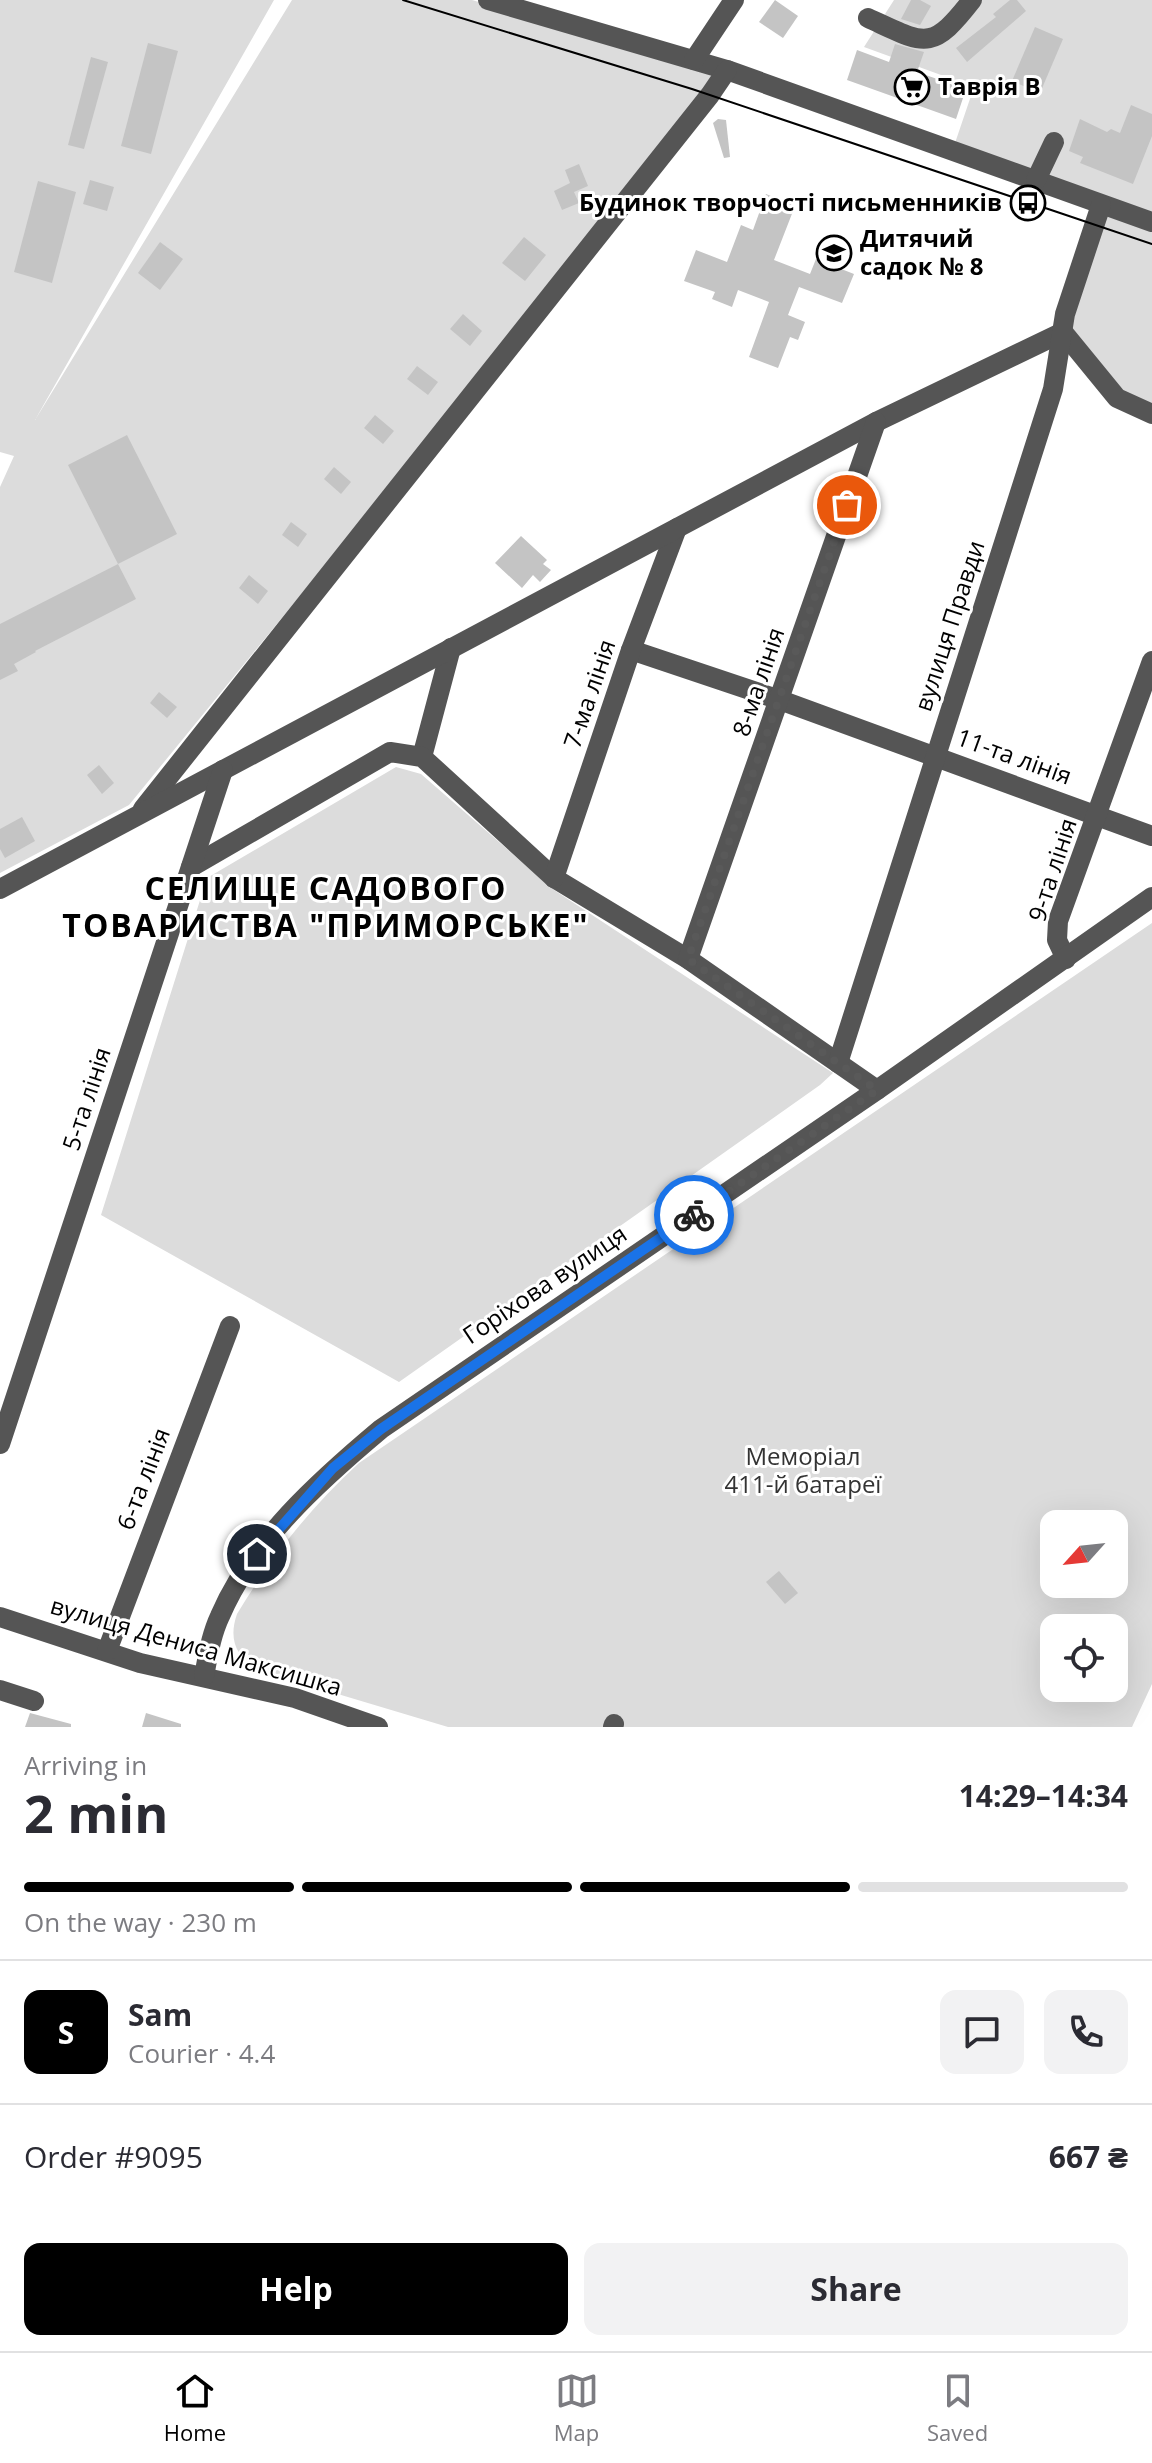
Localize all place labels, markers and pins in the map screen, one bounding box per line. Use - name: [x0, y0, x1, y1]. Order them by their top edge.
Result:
- supermarket icon: Таврія В: [893, 68, 931, 106]
- place label: Таврія В: [938, 69, 1041, 102]
- bus stop icon: Будинок творчості письменників: [1009, 184, 1047, 222]
- place label: Будинок творчості письменників: [579, 185, 1002, 218]
- place label: Дитячий садок № 8: [860, 221, 983, 282]
- school or university icon: Дитячий садок № 8: [815, 234, 853, 272]
- pin: [813, 471, 881, 539]
- pin: [223, 1520, 291, 1588]

